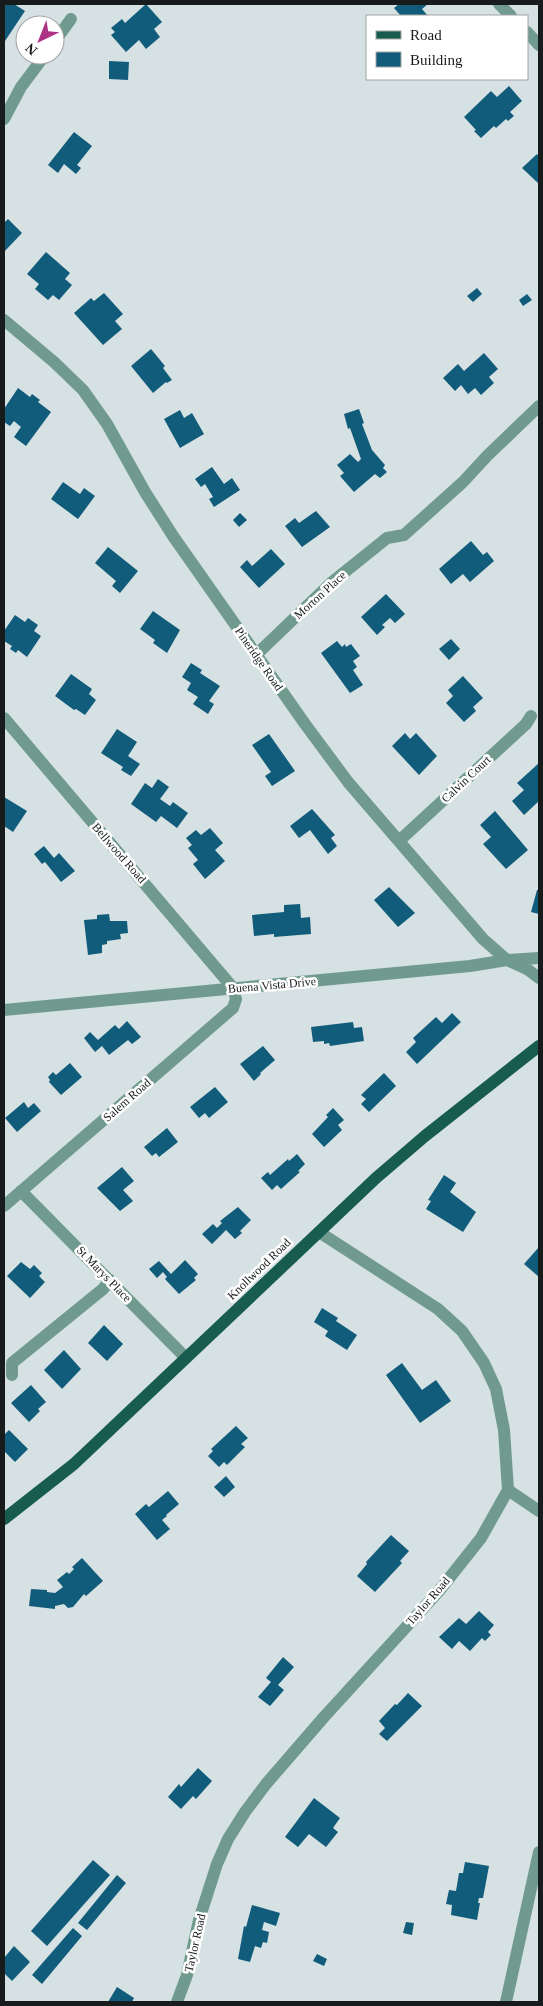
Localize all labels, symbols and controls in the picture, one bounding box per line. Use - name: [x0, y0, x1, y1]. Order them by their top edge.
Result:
- north arrow: [15, 15, 65, 65]
- legend: [366, 15, 528, 80]
- text: Road: [410, 27, 442, 43]
- text: N: [23, 40, 40, 58]
- text: Building: [410, 52, 463, 68]
- street label: Morton Place: [291, 568, 349, 622]
- street label: Pineridge Road: [232, 625, 286, 693]
- street label: Calvin Court: [438, 752, 494, 805]
- street label: Bellwood Road: [89, 820, 149, 886]
- street label: Buena Vista Drive: [227, 974, 317, 996]
- street label: Salem Road: [100, 1076, 154, 1124]
- street label: Knollwood Road: [225, 1235, 293, 1303]
- street label: St Marys Place: [74, 1243, 134, 1305]
- street label: Taylor Road: [403, 1574, 453, 1628]
- street label: Taylor Road: [181, 1912, 209, 1974]

